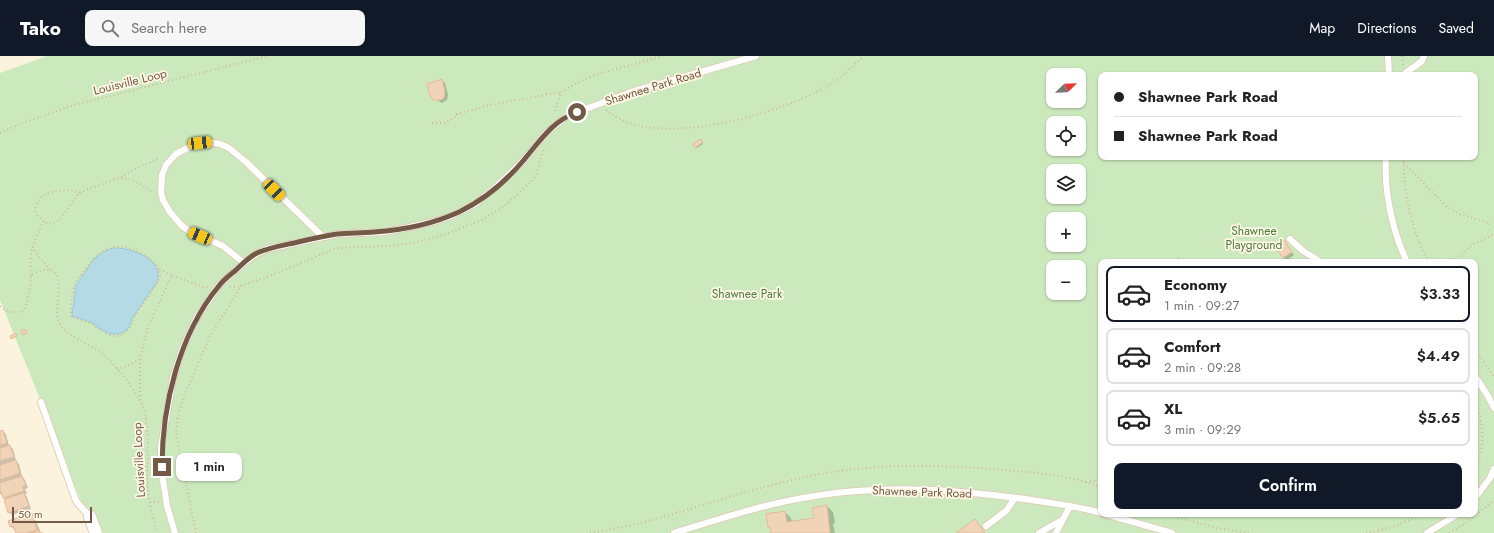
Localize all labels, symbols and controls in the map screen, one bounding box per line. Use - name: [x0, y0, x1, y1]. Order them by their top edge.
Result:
- search box: [85, 10, 365, 46]
- text: Tako: [20, 15, 61, 42]
- icon: search: [99, 17, 121, 39]
- text: Search here: [131, 17, 207, 39]
- text: Map: [1309, 18, 1335, 38]
- text: Directions: [1357, 18, 1417, 38]
- text: Saved: [1439, 18, 1474, 38]
- street label: Louisville Loop: [91, 64, 169, 100]
- street label: Shawnee Park Road: [603, 64, 703, 110]
- north arrow: [1046, 68, 1086, 108]
- map controls: [1046, 68, 1086, 300]
- text: Shawnee Park Road: [1138, 86, 1278, 108]
- route start: [568, 103, 586, 121]
- button: locate: [1046, 116, 1086, 156]
- text: Shawnee Park Road: [1138, 125, 1278, 147]
- car: [187, 136, 213, 150]
- button: layers: [1046, 164, 1086, 204]
- car: [261, 177, 287, 203]
- button: +: [1046, 212, 1086, 252]
- park label: Shawnee Playground: [1226, 222, 1282, 254]
- car: [187, 226, 213, 246]
- button: −: [1046, 260, 1086, 300]
- text: Economy: [1164, 274, 1227, 296]
- icon: car: [1116, 276, 1152, 312]
- text: $3.33: [1419, 283, 1460, 305]
- park label: Shawnee Park: [712, 285, 783, 303]
- text: 1 min · 09:27: [1164, 296, 1239, 315]
- text: Comfort: [1164, 336, 1221, 358]
- icon: car: [1116, 338, 1152, 374]
- text: $4.49: [1417, 345, 1460, 367]
- text: 2 min · 09:28: [1164, 358, 1241, 377]
- text: XL: [1164, 398, 1182, 420]
- icon: car: [1116, 400, 1152, 436]
- text: $5.65: [1418, 407, 1460, 429]
- text: 3 min · 09:29: [1164, 420, 1241, 439]
- street label: Louisville Loop: [128, 422, 150, 498]
- callout: 1 min: [176, 453, 242, 481]
- text: 1 min: [193, 457, 225, 476]
- route end: [153, 458, 171, 476]
- button: Confirm: [1114, 463, 1462, 509]
- street label: Shawnee Park Road: [872, 481, 972, 503]
- scale bar: [12, 505, 92, 524]
- text: 50 m: [18, 506, 43, 522]

